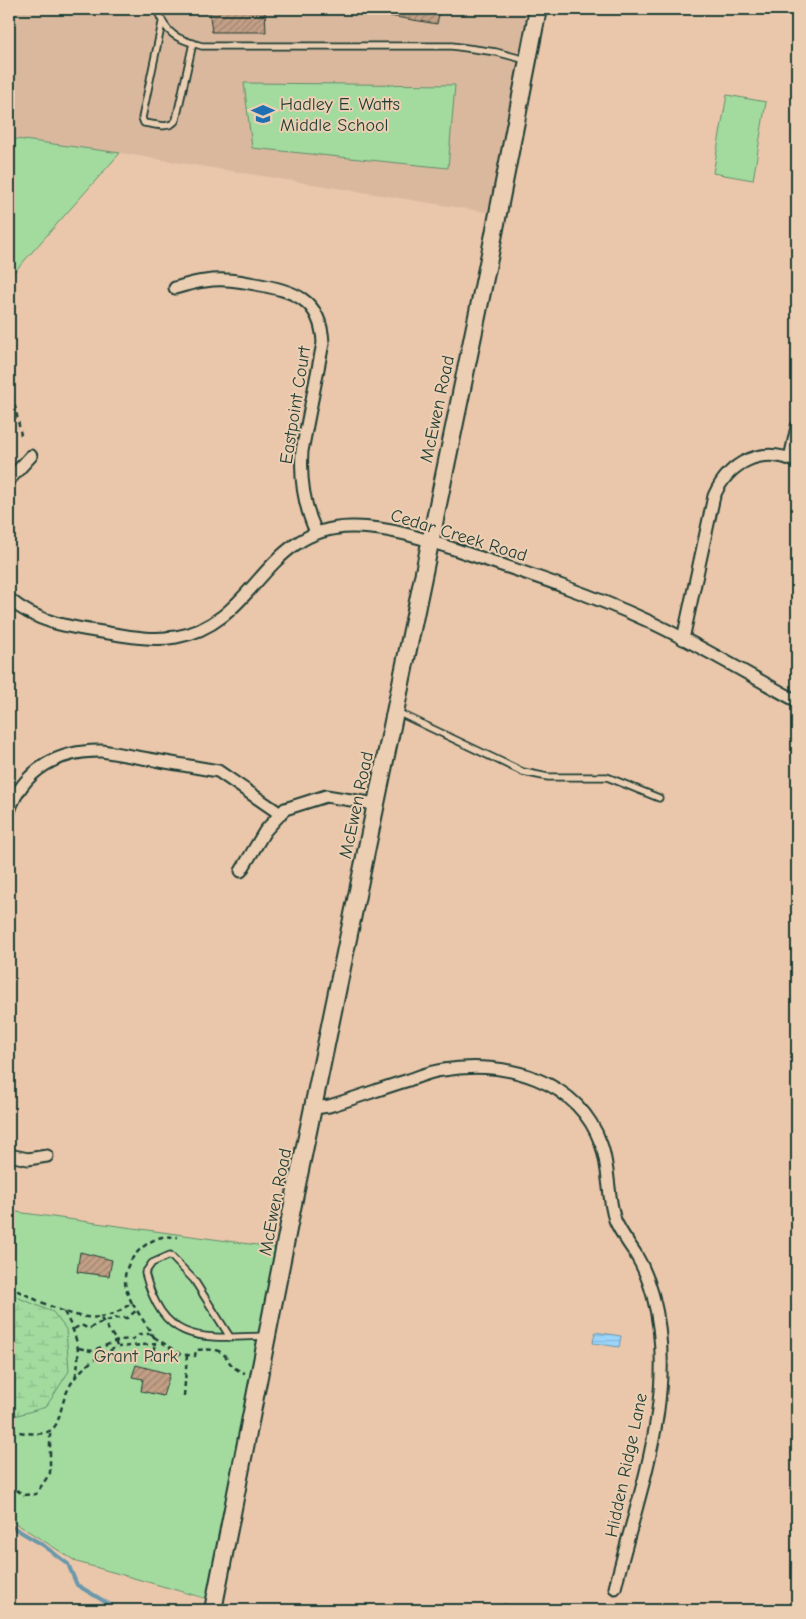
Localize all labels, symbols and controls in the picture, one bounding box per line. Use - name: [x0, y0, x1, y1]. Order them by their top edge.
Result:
- place label: Hadley E. Watts Middle School: [280, 94, 400, 136]
- school or university icon: Hadley E. Watts Middle School: [250, 101, 276, 127]
- street label: Eastpoint Court: [276, 344, 315, 466]
- street label: McEwen Road: [416, 354, 459, 465]
- street label: Cedar Creek Road: [388, 505, 530, 566]
- street label: McEwen Road: [335, 750, 378, 861]
- street label: McEwen Road: [255, 1147, 296, 1258]
- park label: Grant Park: [94, 1346, 179, 1367]
- street label: Hidden Ridge Lane: [601, 1391, 652, 1539]

